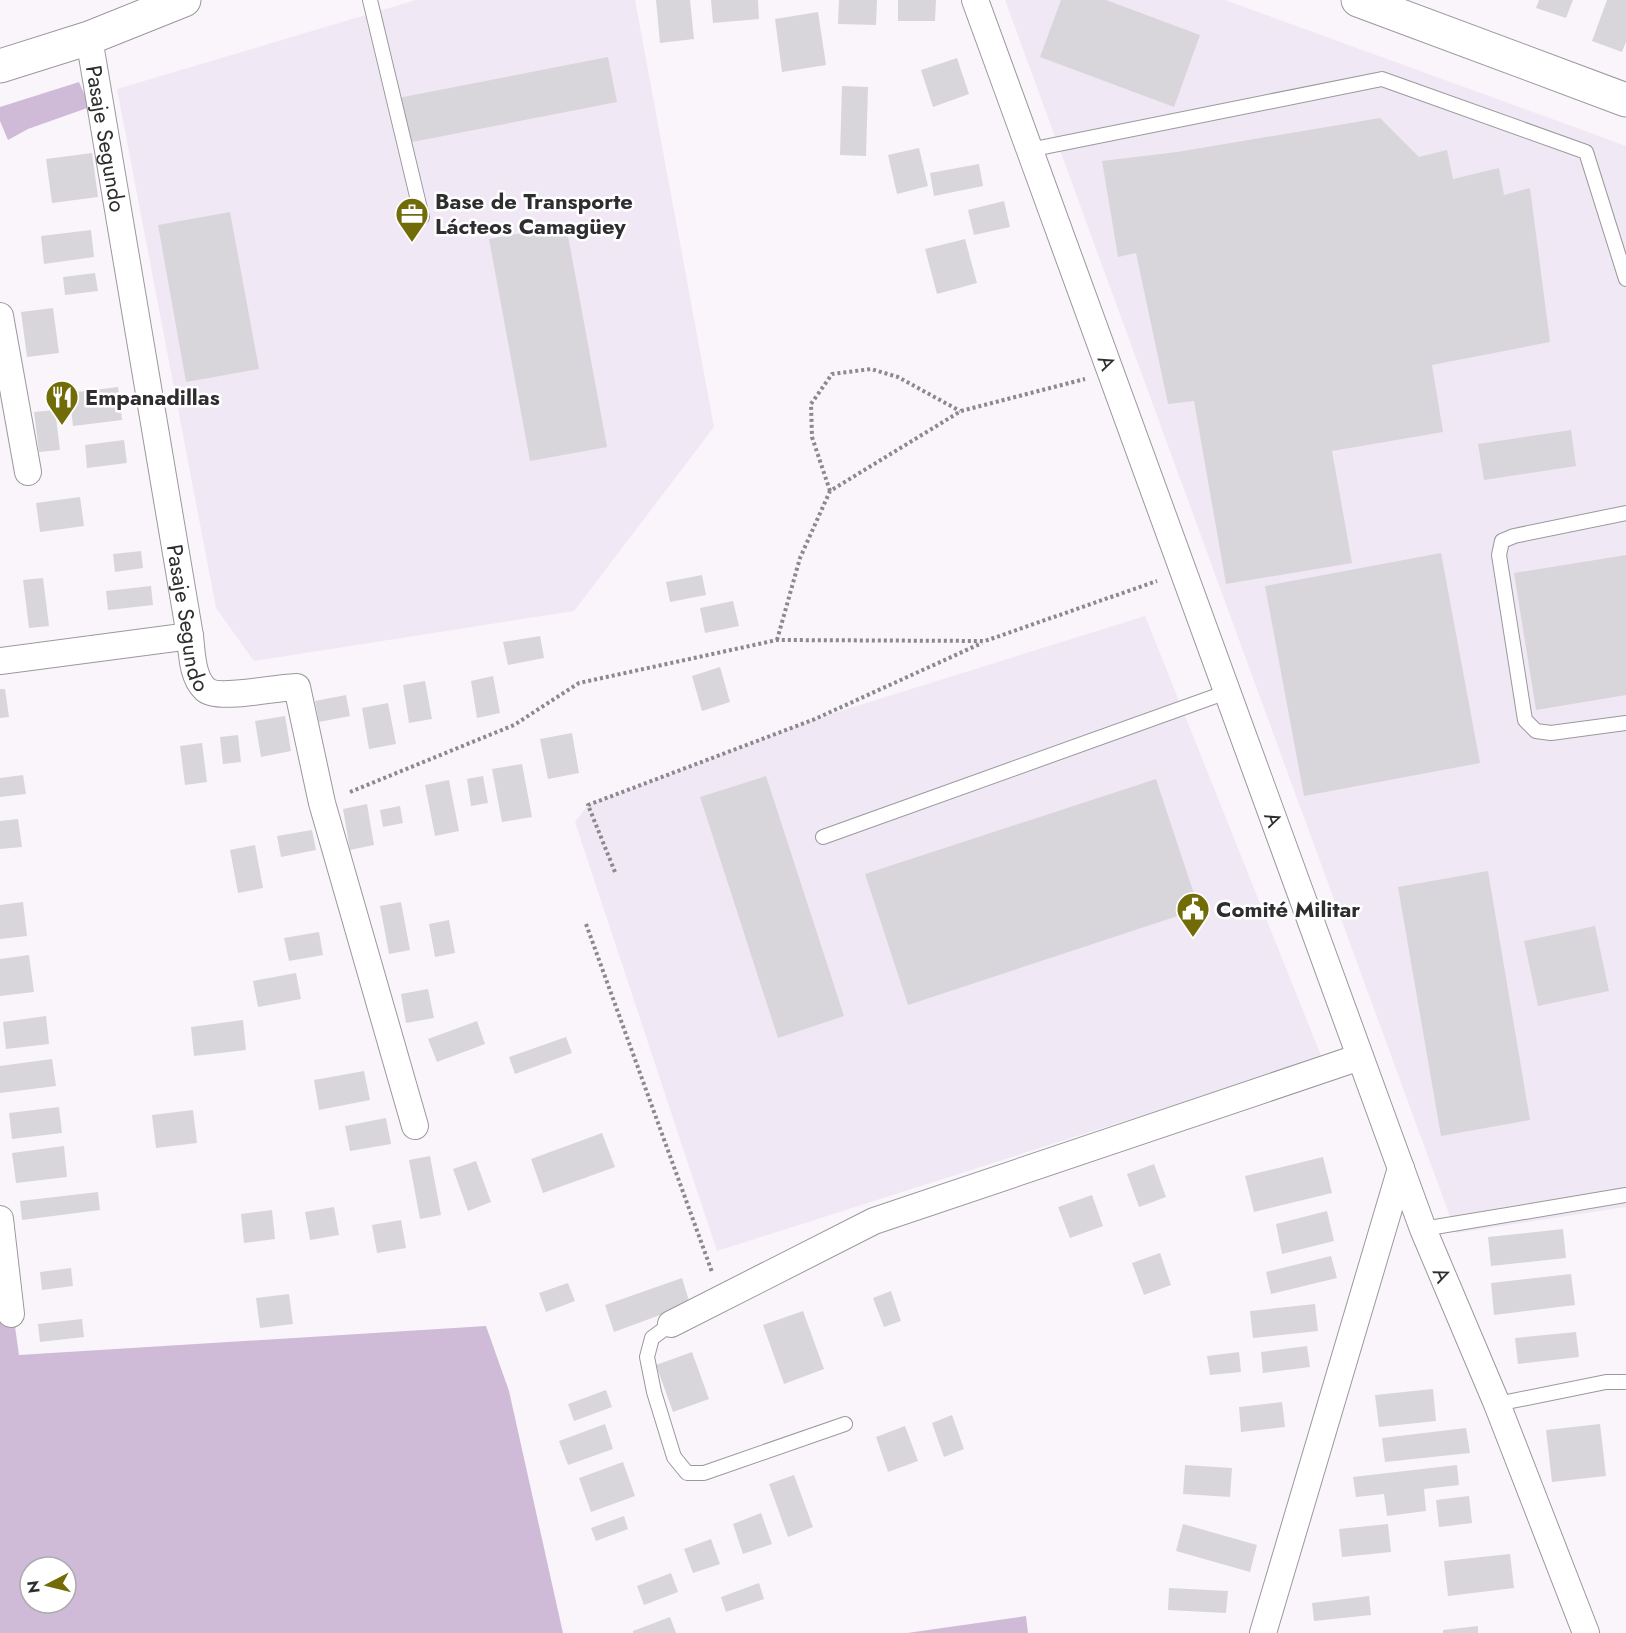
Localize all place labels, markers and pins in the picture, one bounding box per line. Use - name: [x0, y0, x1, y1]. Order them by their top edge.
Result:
- place label: Base de Transporte Lácteos Camagüey: [435, 185, 633, 242]
- office icon: Base de Transporte Lácteos Camagüey: [394, 196, 430, 243]
- restaurant icon: Empanadillas: [44, 379, 80, 426]
- place label: Empanadillas: [85, 381, 220, 413]
- public building icon: Comité Militar: [1175, 891, 1211, 938]
- place label: Comité Militar: [1216, 893, 1360, 925]

